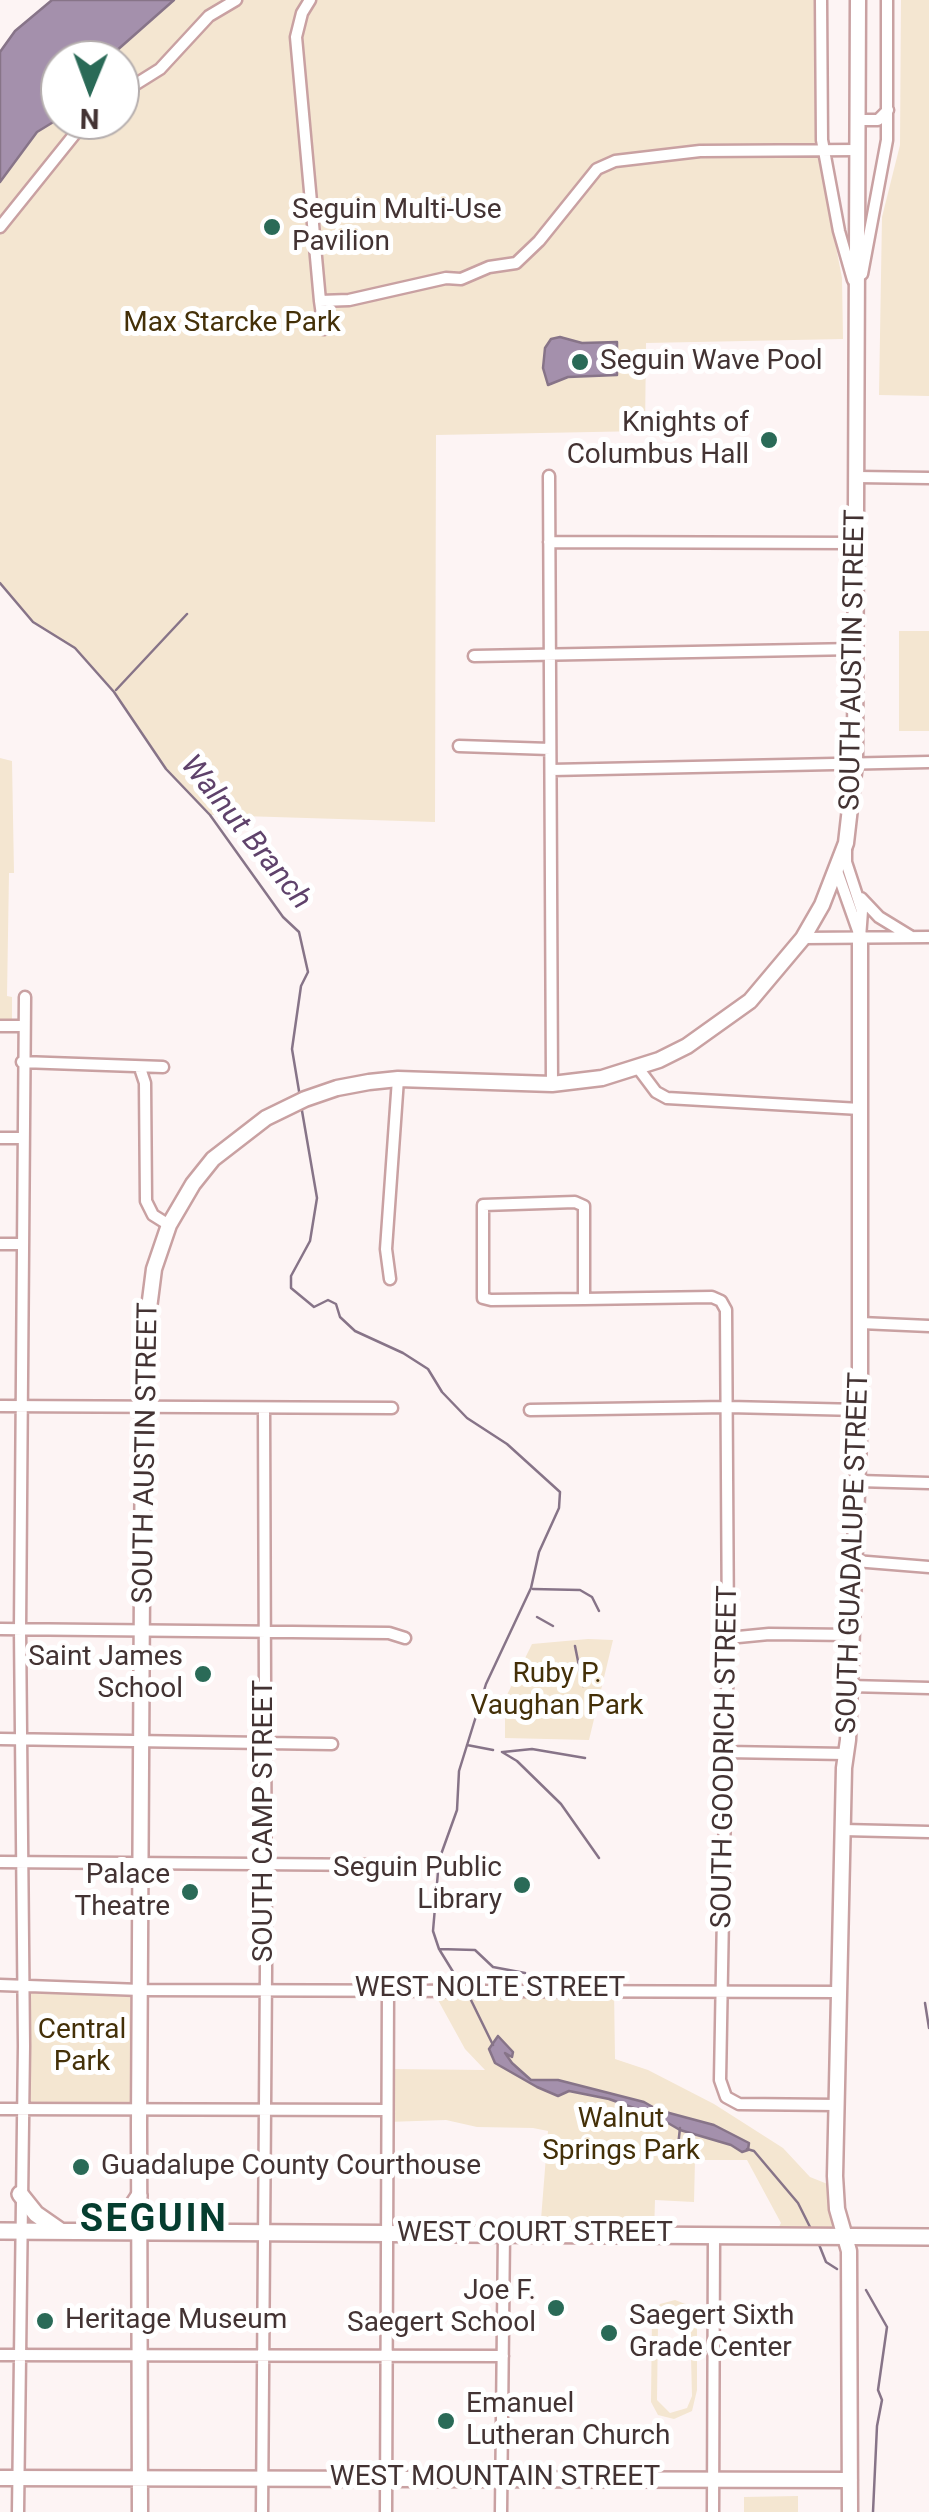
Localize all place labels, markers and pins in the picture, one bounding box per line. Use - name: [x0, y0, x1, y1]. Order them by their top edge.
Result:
- place label: Seguin Multi-Use Pavilion: [292, 194, 502, 260]
- marker: Seguin Multi-Use Pavilion: [261, 216, 283, 238]
- place label: Seguin Wave Pool: [600, 345, 823, 379]
- marker: Seguin Wave Pool: [569, 351, 591, 373]
- place label: Knights of Columbus Hall: [567, 407, 749, 473]
- marker: Knights of Columbus Hall: [758, 429, 780, 451]
- place label: Saint James School: [28, 1641, 183, 1707]
- marker: Saint James School: [192, 1663, 214, 1685]
- place label: Seguin Public Library: [333, 1852, 502, 1918]
- place label: Palace Theatre: [75, 1859, 170, 1925]
- marker: Seguin Public Library: [511, 1874, 533, 1896]
- marker: Palace Theatre: [179, 1881, 201, 1903]
- place label: Guadalupe County Courthouse: [101, 2150, 481, 2184]
- marker: Guadalupe County Courthouse: [70, 2156, 92, 2178]
- place label: Joe F. Saegert School: [347, 2275, 536, 2341]
- marker: Joe F. Saegert School: [545, 2297, 567, 2319]
- place label: Saegert Sixth Grade Center: [629, 2300, 794, 2366]
- place label: Heritage Museum: [65, 2304, 287, 2338]
- marker: Heritage Museum: [34, 2310, 56, 2332]
- marker: Saegert Sixth Grade Center: [598, 2322, 620, 2344]
- place label: Emanuel Lutheran Church: [466, 2388, 670, 2454]
- marker: Emanuel Lutheran Church: [435, 2410, 457, 2432]

